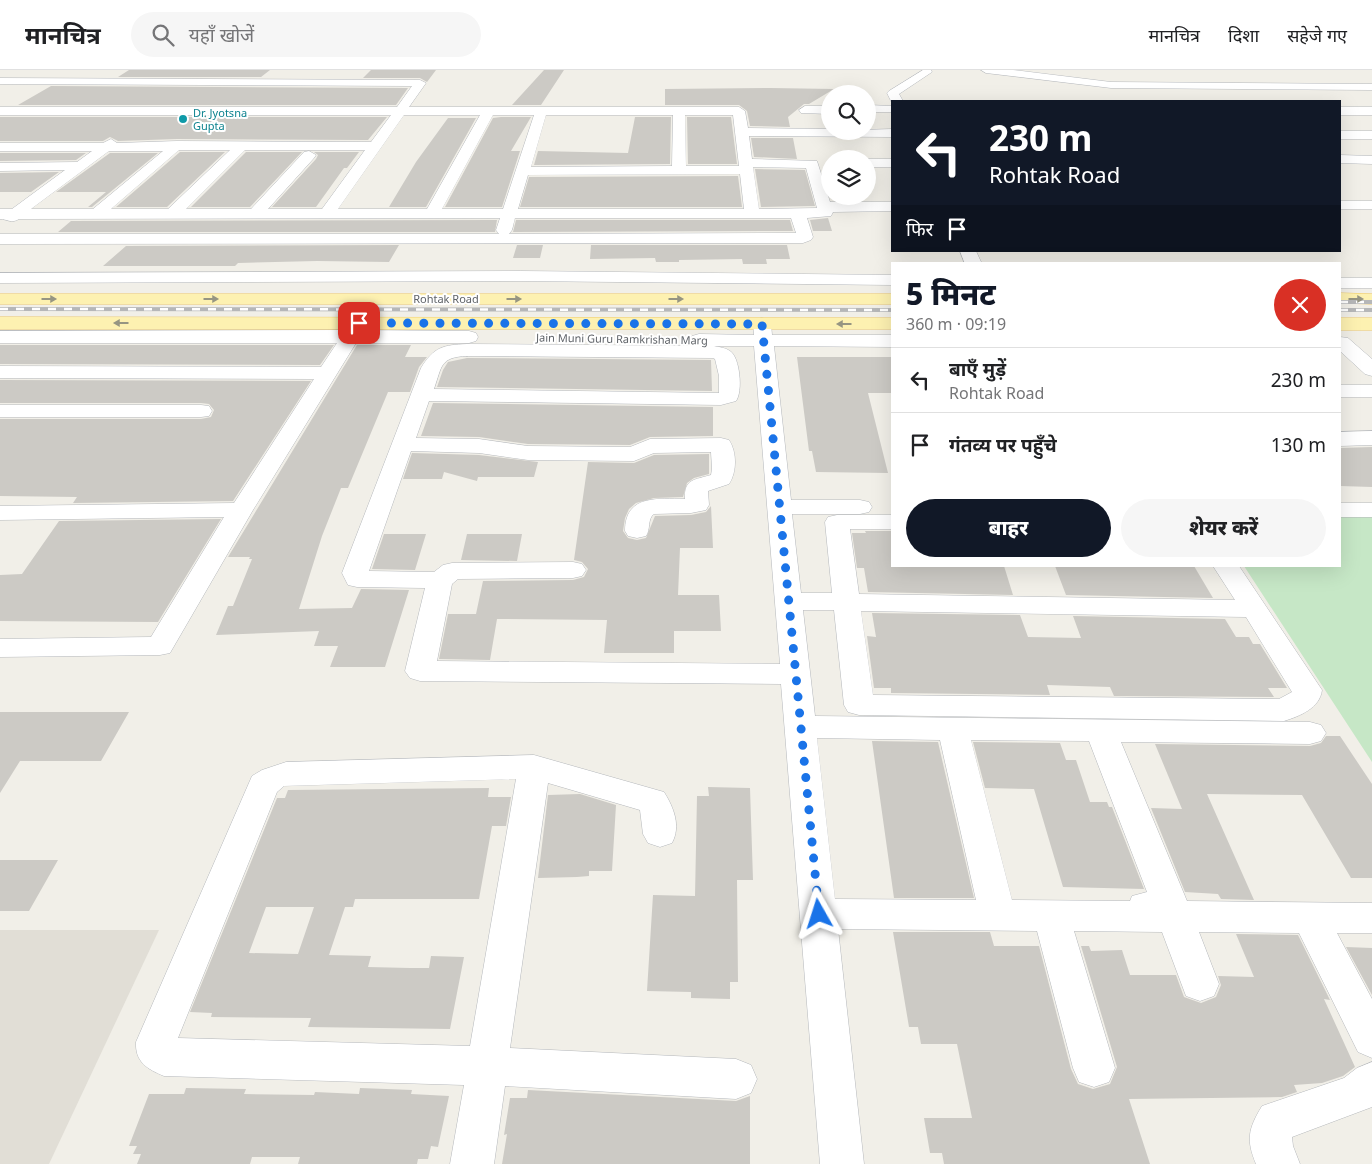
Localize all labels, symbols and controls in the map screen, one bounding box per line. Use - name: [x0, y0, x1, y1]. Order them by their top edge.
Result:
- search box: [131, 12, 481, 57]
- text: मानचित्र: [25, 18, 101, 51]
- icon: search: [149, 21, 177, 49]
- text: यहाँ खोजें: [189, 22, 254, 48]
- text: मानचित्र: [1149, 23, 1200, 47]
- text: दिशा: [1228, 23, 1259, 47]
- text: सहेजे गए: [1287, 23, 1347, 47]
- map controls: [821, 85, 876, 205]
- button: search: [821, 85, 876, 140]
- place label: Dr. Jyotsna Gupta: [193, 105, 247, 133]
- marker: Dr. Jyotsna Gupta: [177, 113, 189, 125]
- text: 230 m: [989, 114, 1092, 161]
- icon: left: [906, 120, 971, 185]
- button: layers: [821, 150, 876, 205]
- text: Rohtak Road: [989, 159, 1120, 189]
- icon: arrive: [943, 215, 971, 243]
- text: फिर: [906, 216, 933, 242]
- text: 5 मिनट: [906, 273, 996, 314]
- button: close: [1274, 279, 1326, 331]
- street label: Rohtak Road: [413, 291, 479, 306]
- one-way arrow: [41, 295, 57, 303]
- one-way arrow: [203, 295, 219, 303]
- one-way arrow: [506, 295, 522, 303]
- one-way arrow: [668, 295, 684, 303]
- one-way arrow: [1348, 295, 1364, 303]
- pin: [338, 302, 380, 344]
- icon: arrive: [345, 309, 373, 337]
- text: 360 m · 09:19: [906, 313, 1006, 335]
- one-way arrow: [113, 319, 129, 327]
- one-way arrow: [836, 320, 852, 328]
- street label: Jain Muni Guru Ramkrishan Marg: [535, 329, 708, 347]
- text: बाएँ मुड़ें: [949, 356, 1006, 382]
- icon: left: [906, 366, 934, 394]
- text: 230 m: [1271, 367, 1326, 393]
- text: Rohtak Road: [949, 382, 1044, 404]
- icon: arrive: [906, 431, 934, 459]
- text: गंतव्य पर पहुँचे: [949, 432, 1057, 458]
- text: 130 m: [1271, 432, 1326, 458]
- button: बाहर: [906, 499, 1111, 557]
- button: शेयर करें: [1121, 499, 1326, 557]
- position arrow: [792, 887, 844, 939]

